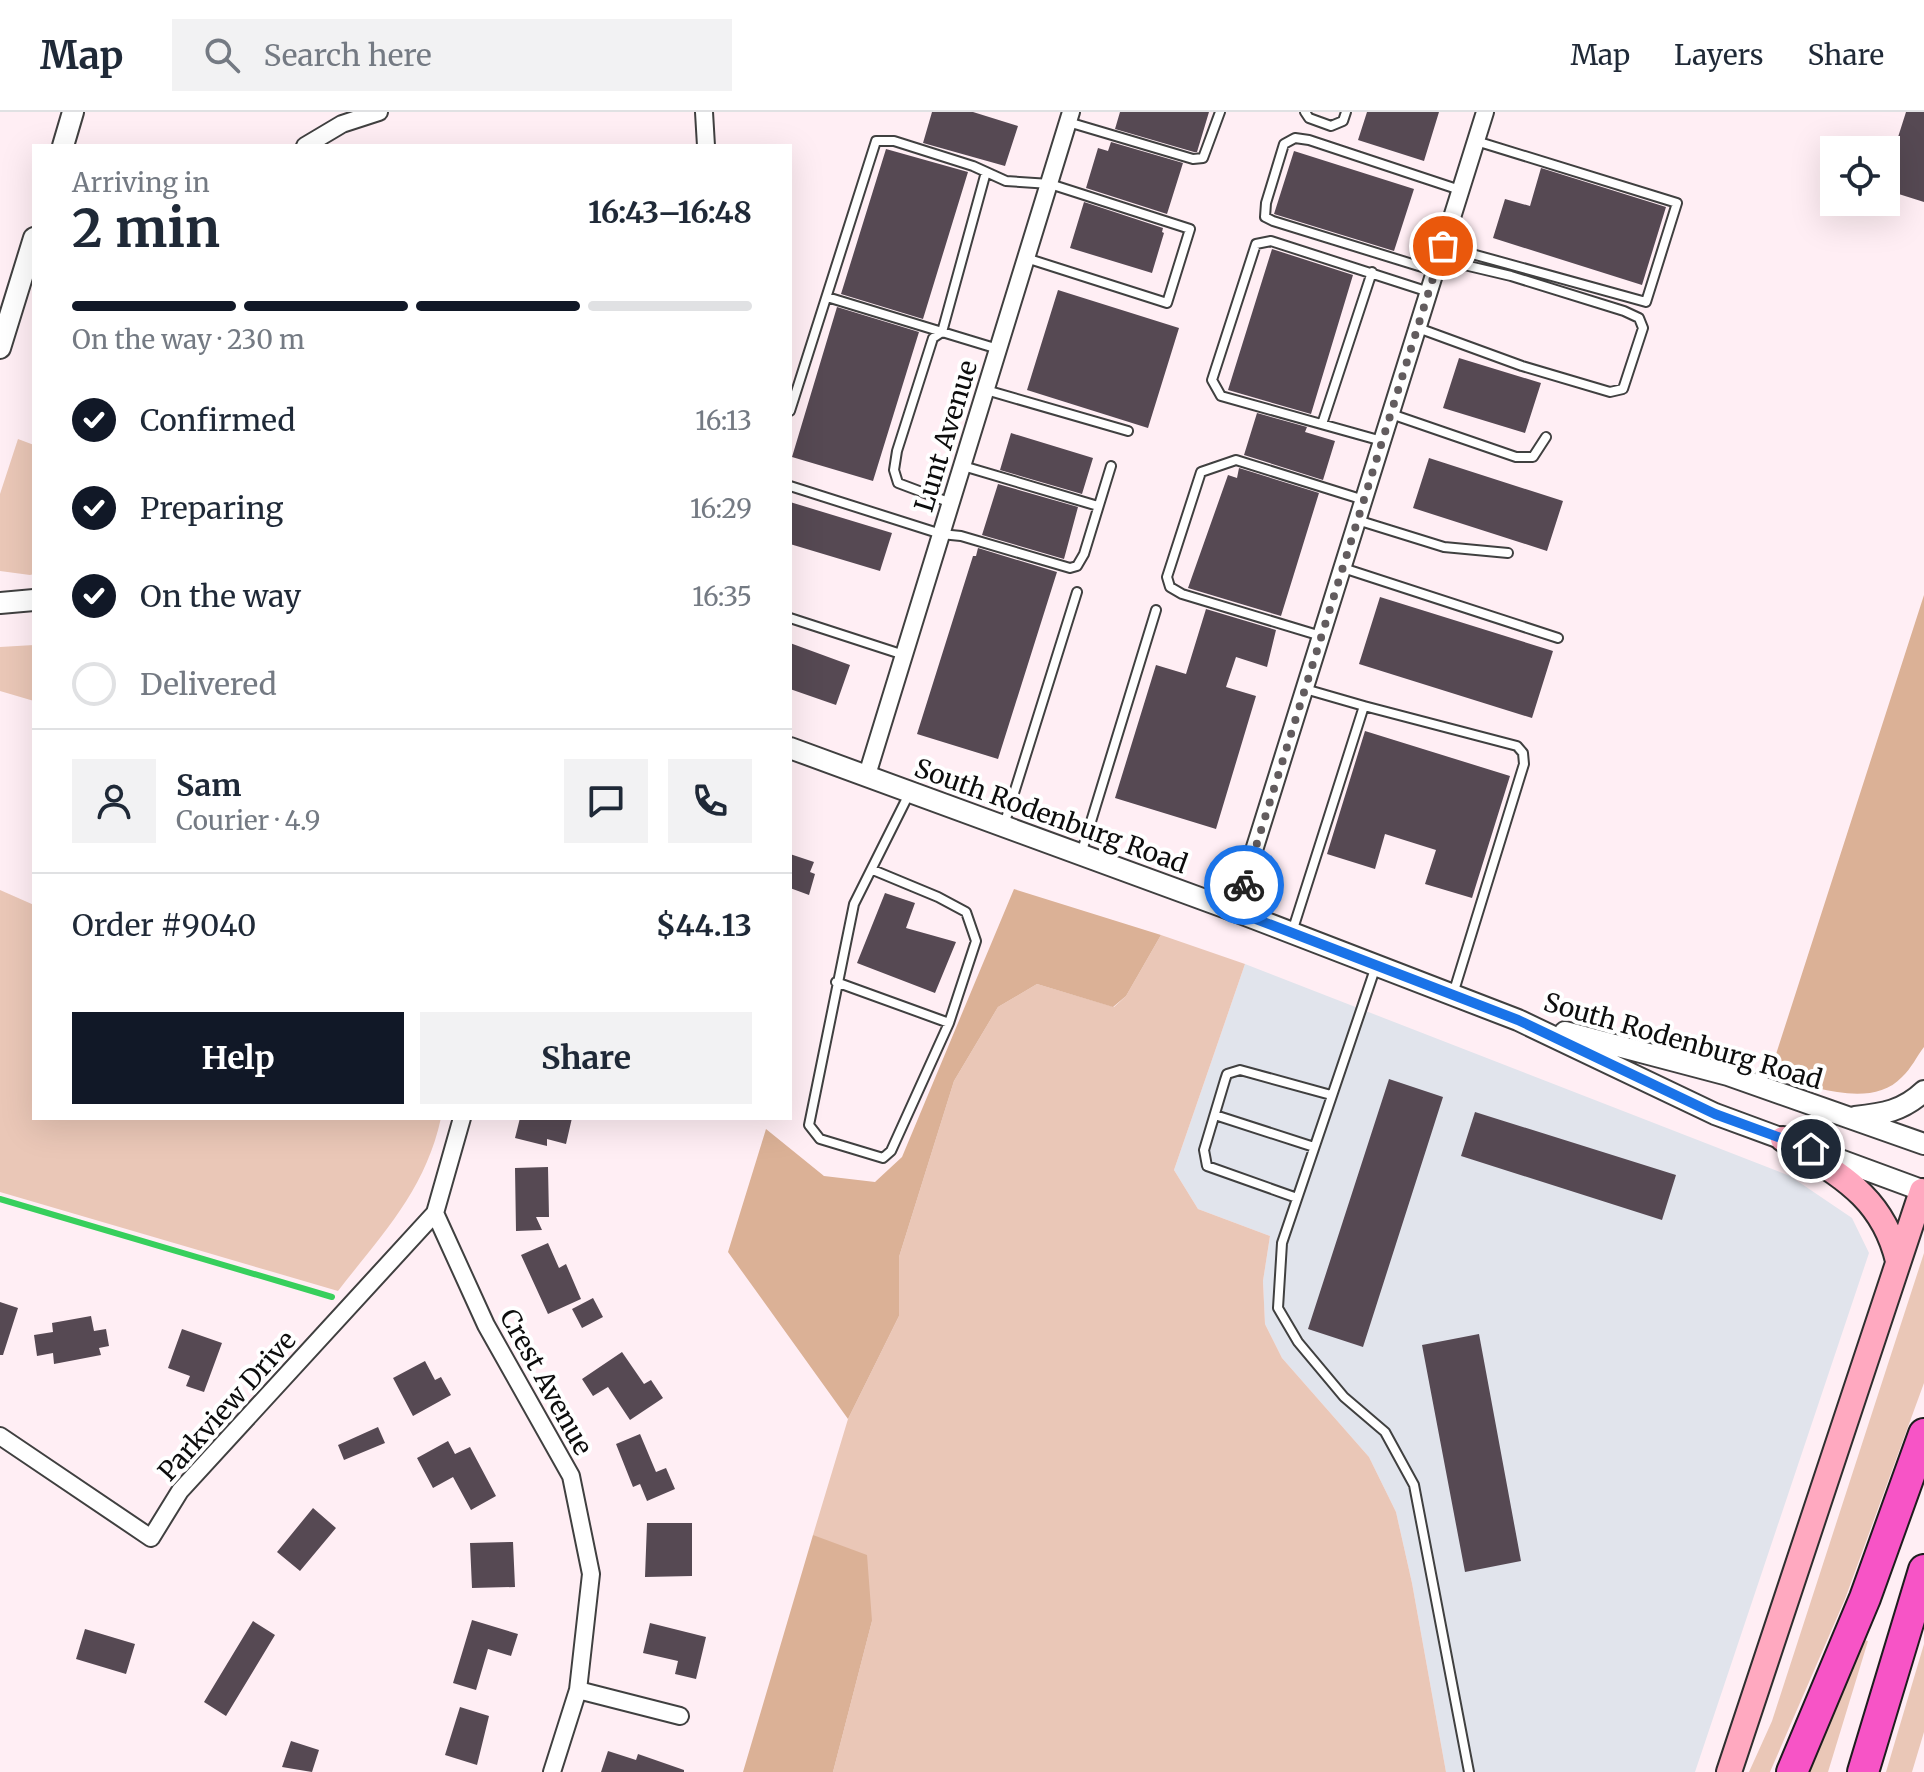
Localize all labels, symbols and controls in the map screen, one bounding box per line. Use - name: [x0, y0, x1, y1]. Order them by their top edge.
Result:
- search box: [172, 19, 732, 91]
- text: Map: [40, 32, 124, 79]
- icon: search: [200, 33, 244, 77]
- text: Search here: [264, 36, 432, 74]
- text: Map: [1570, 37, 1630, 73]
- text: Layers: [1674, 37, 1763, 73]
- text: Share: [1807, 37, 1884, 73]
- map controls: [1820, 136, 1900, 216]
- button: locate: [1820, 136, 1900, 216]
- text: Arriving in: [72, 166, 210, 199]
- text: 16:43–16:48: [588, 193, 752, 231]
- text: 2 min: [72, 196, 220, 261]
- pin: [1409, 212, 1477, 280]
- icon: bag: [1421, 224, 1465, 268]
- text: On the way · 230 m: [72, 323, 305, 356]
- street label: Lunt Avenue: [907, 356, 984, 515]
- icon: check: [72, 398, 116, 442]
- text: Confirmed: [140, 401, 295, 439]
- text: 16:13: [695, 404, 752, 437]
- icon: check: [72, 486, 116, 530]
- text: Preparing: [140, 489, 283, 527]
- text: 16:29: [690, 492, 752, 525]
- icon: check: [72, 574, 116, 618]
- text: On the way: [140, 577, 301, 615]
- text: 16:35: [692, 580, 752, 613]
- text: Delivered: [140, 665, 277, 703]
- street label: South Rodenburg Road: [910, 751, 1193, 880]
- button: person: [72, 759, 156, 843]
- button: chat: [564, 759, 648, 843]
- button: phone: [668, 759, 752, 843]
- text: Sam: [176, 766, 241, 804]
- text: Courier · 4.9: [176, 804, 320, 837]
- courier: [1204, 845, 1284, 925]
- icon: bike: [1222, 863, 1266, 907]
- text: Order #9040: [72, 906, 256, 944]
- text: $44.13: [656, 906, 752, 944]
- street label: South Rodenburg Road: [1540, 985, 1827, 1096]
- button: Help: [72, 1012, 404, 1104]
- button: Share: [420, 1012, 752, 1104]
- pin: [1777, 1115, 1845, 1183]
- icon: home: [1789, 1127, 1833, 1171]
- street label: Crest Avenue: [493, 1303, 600, 1461]
- street label: Parkview Drive: [151, 1324, 303, 1487]

